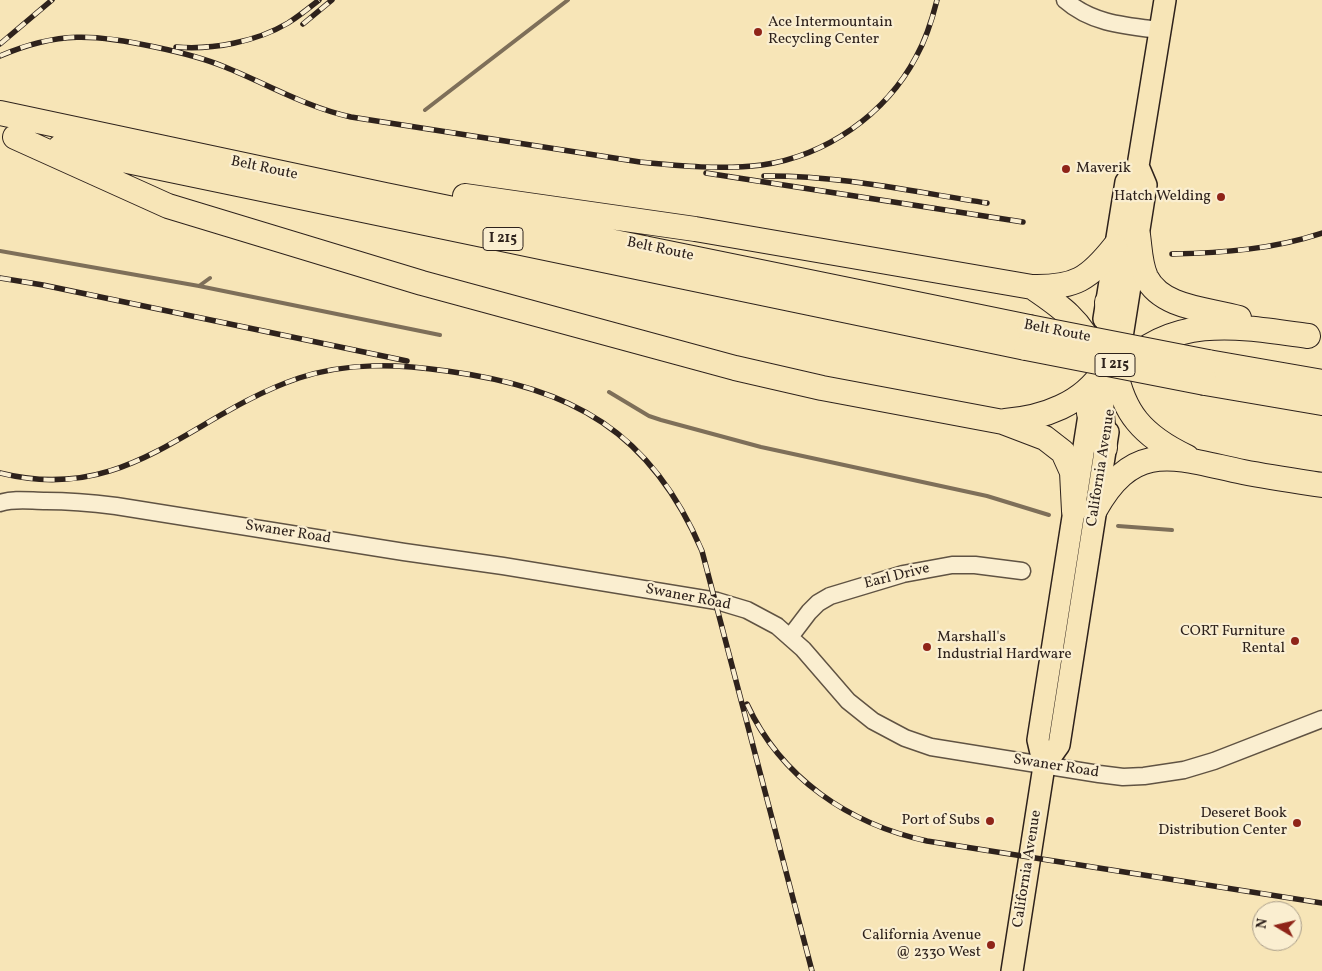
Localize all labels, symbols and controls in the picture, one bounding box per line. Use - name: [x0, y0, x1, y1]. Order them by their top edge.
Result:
- place label: Ace Intermountain Recycling Center: [768, 14, 893, 49]
- marker: Ace Intermountain Recycling Center: [752, 26, 764, 38]
- street label: Belt Route: [229, 153, 299, 185]
- place label: Maverik: [1076, 160, 1131, 178]
- marker: Maverik: [1060, 163, 1072, 175]
- place label: Hatch Welding: [1114, 188, 1211, 206]
- marker: Hatch Welding: [1215, 191, 1227, 203]
- road number: I 215: [483, 228, 523, 250]
- street label: Belt Route: [625, 234, 695, 266]
- street label: Belt Route: [1022, 317, 1092, 347]
- road number: I 215: [1095, 354, 1135, 376]
- street label: California Avenue: [1084, 408, 1120, 528]
- street label: Swaner Road: [244, 517, 332, 549]
- street label: Earl Drive: [862, 560, 932, 594]
- street label: Swaner Road: [644, 581, 732, 615]
- place label: CORT Furniture Rental: [1180, 623, 1285, 658]
- place label: Marshall's Industrial Hardware: [937, 629, 1072, 664]
- marker: CORT Furniture Rental: [1289, 635, 1301, 647]
- marker: Marshall's Industrial Hardware: [921, 641, 933, 653]
- street label: Swaner Road: [1012, 751, 1100, 783]
- place label: Deseret Book Distribution Center: [1158, 805, 1287, 840]
- street label: California Avenue: [1010, 809, 1046, 929]
- place label: Port of Subs: [902, 812, 980, 830]
- marker: Port of Subs: [984, 815, 996, 827]
- marker: Deseret Book Distribution Center: [1291, 817, 1303, 829]
- north arrow: [1252, 901, 1302, 951]
- text: N: [1252, 917, 1273, 930]
- place label: California Avenue @ 2330 West: [862, 927, 981, 962]
- marker: California Avenue @ 2330 West: [985, 939, 997, 951]

